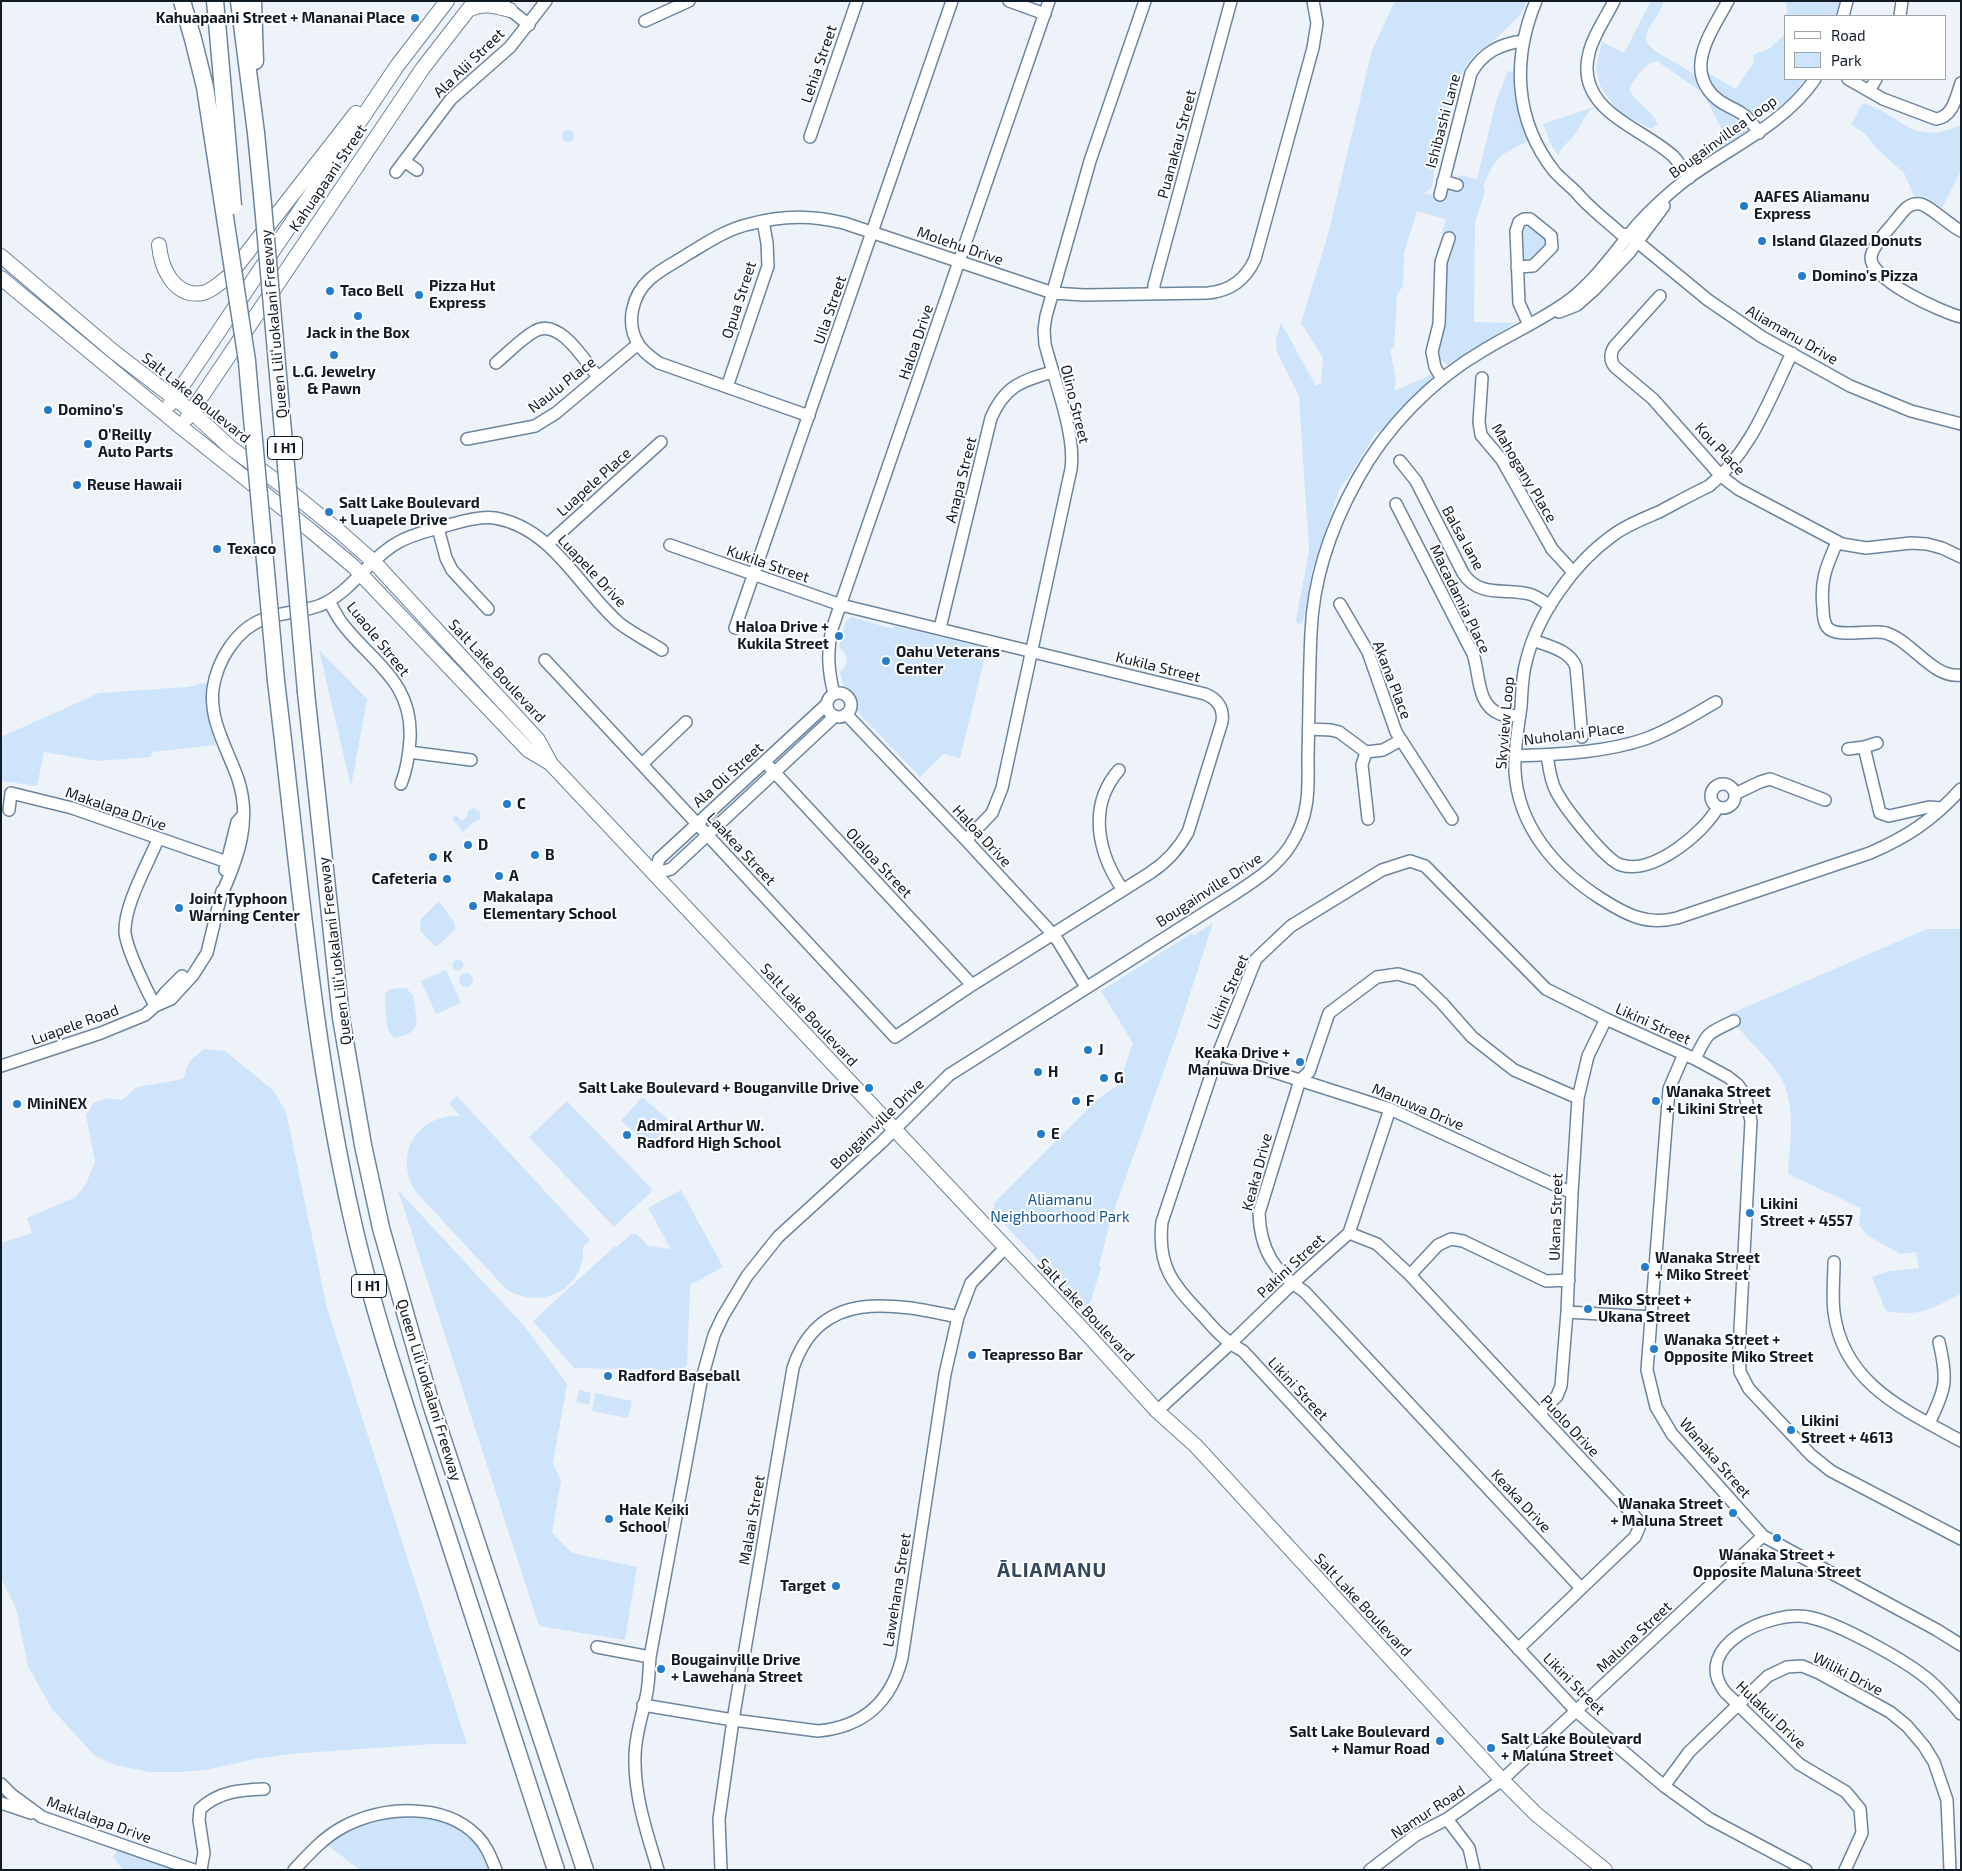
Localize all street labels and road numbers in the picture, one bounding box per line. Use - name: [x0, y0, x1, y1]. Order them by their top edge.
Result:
- street label: Lehia Street: [797, 23, 841, 105]
- street label: Ala Alii Street: [430, 25, 508, 101]
- street label: Ishibashi Lane: [1422, 72, 1464, 170]
- street label: Puanakau Street: [1154, 88, 1200, 200]
- street label: Bougainvillea Loop: [1666, 92, 1780, 182]
- street label: Kahuapaani Street: [286, 121, 370, 235]
- street label: Molehu Drive: [914, 223, 1006, 269]
- street label: Queen Liliʻuokalani Freeway: [257, 229, 291, 419]
- street label: Opua Street: [718, 259, 760, 341]
- street label: Uila Street: [810, 273, 850, 347]
- street label: Aliamanu Drive: [1743, 301, 1841, 369]
- street label: Haloa Drive: [895, 302, 937, 382]
- street label: Salt Lake Boulevard: [138, 349, 254, 447]
- street label: Naulu Place: [525, 353, 599, 417]
- street label: Olino Street: [1057, 363, 1093, 445]
- street label: Kou Place: [1691, 419, 1749, 479]
- street label: Mahogany Place: [1487, 420, 1561, 526]
- street label: Anapa Street: [942, 435, 980, 525]
- road number: I H1: [268, 436, 302, 459]
- street label: Luapele Place: [553, 444, 635, 520]
- street label: Balsa lane: [1438, 503, 1488, 573]
- street label: Luapele Drive: [554, 531, 630, 611]
- street label: Kukila Street: [724, 541, 812, 587]
- street label: Macadamia Place: [1426, 542, 1494, 656]
- street label: Luaole Street: [343, 598, 413, 680]
- street label: Salt Lake Boulevard: [445, 616, 549, 726]
- street label: Akana Place: [1369, 638, 1415, 722]
- street label: Kukila Street: [1114, 648, 1202, 686]
- street label: Skyview Loop: [1492, 676, 1518, 770]
- street label: Nuholani Place: [1522, 719, 1626, 749]
- street label: Ala Oli Street: [689, 739, 767, 811]
- street label: Makalapa Drive: [63, 783, 169, 835]
- street label: Haloa Drive: [949, 801, 1015, 871]
- street label: Laakea Street: [703, 809, 779, 889]
- street label: Olaloa Street: [842, 824, 916, 902]
- street label: Bougainville Drive: [1153, 849, 1265, 931]
- street label: Queen Liliʻuokalani Freeway: [315, 856, 355, 1046]
- street label: Likini Street: [1203, 952, 1253, 1032]
- street label: Salt Lake Boulevard: [757, 960, 861, 1070]
- street label: Likini Street: [1613, 999, 1693, 1049]
- street label: Luapele Road: [29, 1001, 121, 1049]
- street label: Bougainville Drive: [827, 1075, 927, 1173]
- street label: Manuwa Drive: [1369, 1080, 1467, 1134]
- street label: Keaka Drive: [1238, 1131, 1276, 1213]
- street label: Ukana Street: [1545, 1173, 1567, 1261]
- street label: Pakini Street: [1253, 1230, 1329, 1302]
- street label: Salt Lake Boulevard: [1034, 1255, 1138, 1365]
- road number: I H1: [352, 1274, 386, 1298]
- street label: Queen Liliʻuokalani Freeway: [393, 1297, 465, 1483]
- street label: Likini Street: [1264, 1354, 1332, 1424]
- street label: Puolo Drive: [1537, 1391, 1603, 1461]
- street label: Wanaka Street: [1675, 1414, 1755, 1502]
- street label: Keaka Drive: [1487, 1466, 1555, 1536]
- street label: Malaai Street: [735, 1474, 769, 1566]
- street label: Lawehana Street: [879, 1532, 915, 1648]
- street label: Salt Lake Boulevard: [1311, 1550, 1415, 1660]
- street label: Maluna Street: [1593, 1598, 1675, 1676]
- street label: Likini Street: [1539, 1649, 1609, 1719]
- street label: Wiliki Drive: [1810, 1649, 1886, 1699]
- street label: Hulakui Drive: [1732, 1677, 1810, 1753]
- street label: Namur Road: [1388, 1781, 1468, 1843]
- street label: Maklalapa Drive: [44, 1793, 154, 1847]

